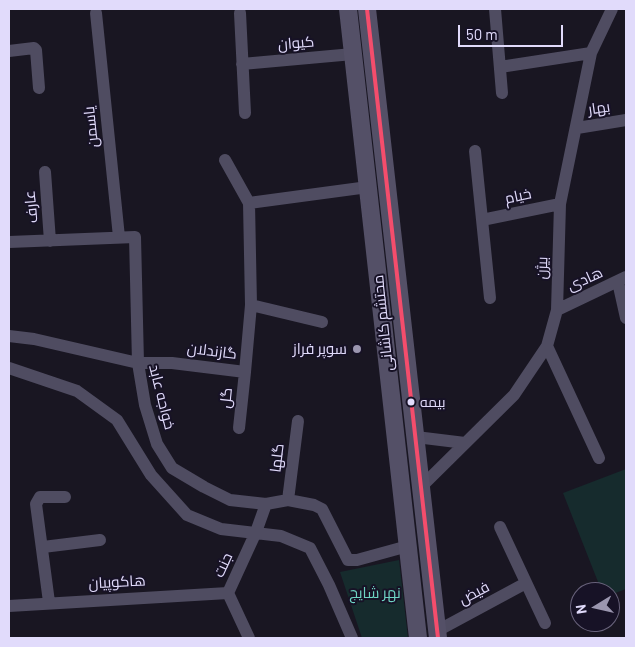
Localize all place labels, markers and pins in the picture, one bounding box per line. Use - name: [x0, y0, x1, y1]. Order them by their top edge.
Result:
- place label: سوپر فراز: [293, 340, 347, 358]
- marker: سوپر فراز: [351, 343, 363, 355]
- place label: بیمه: [420, 394, 445, 410]
- marker: بیمه: [406, 397, 416, 407]

